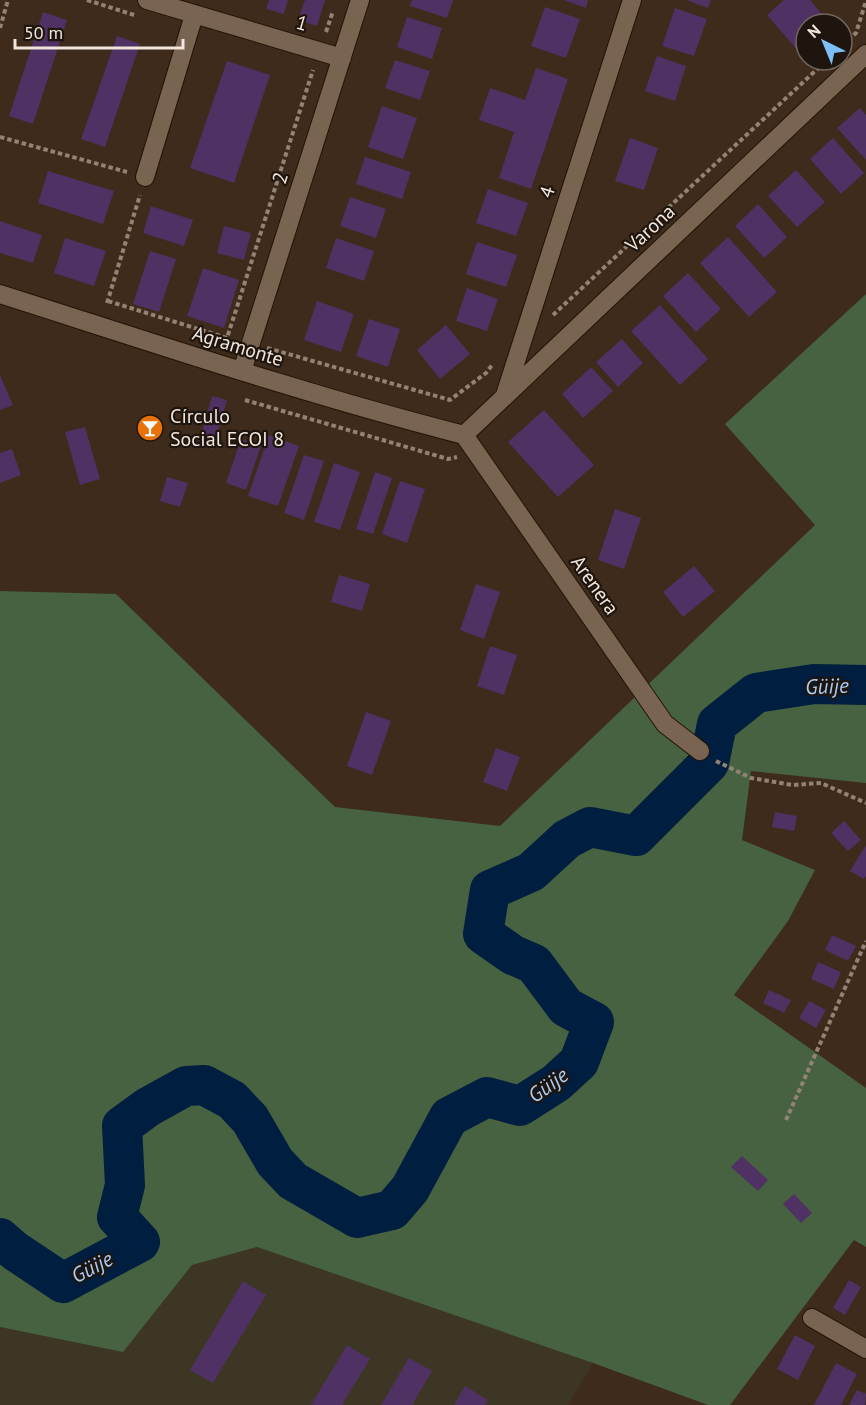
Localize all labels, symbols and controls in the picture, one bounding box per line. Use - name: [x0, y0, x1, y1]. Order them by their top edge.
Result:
- street label: 1: [293, 9, 311, 37]
- scale bar: [15, 12, 183, 50]
- north arrow: [794, 12, 854, 72]
- text: N: [803, 20, 824, 42]
- text: 50 m: [24, 21, 63, 44]
- street label: 2: [266, 169, 294, 187]
- street label: 4: [533, 183, 561, 201]
- street label: Varona: [619, 198, 680, 258]
- street label: Agramonte: [189, 320, 287, 372]
- place label: Círculo Social ECOI 8: [170, 403, 284, 452]
- bar icon: Círculo Social ECOI 8: [135, 413, 165, 443]
- street label: Arenera: [565, 550, 625, 620]
- water label: Güije: [805, 672, 849, 700]
- water label: Güije: [523, 1061, 574, 1109]
- water label: Güije: [67, 1245, 118, 1289]

